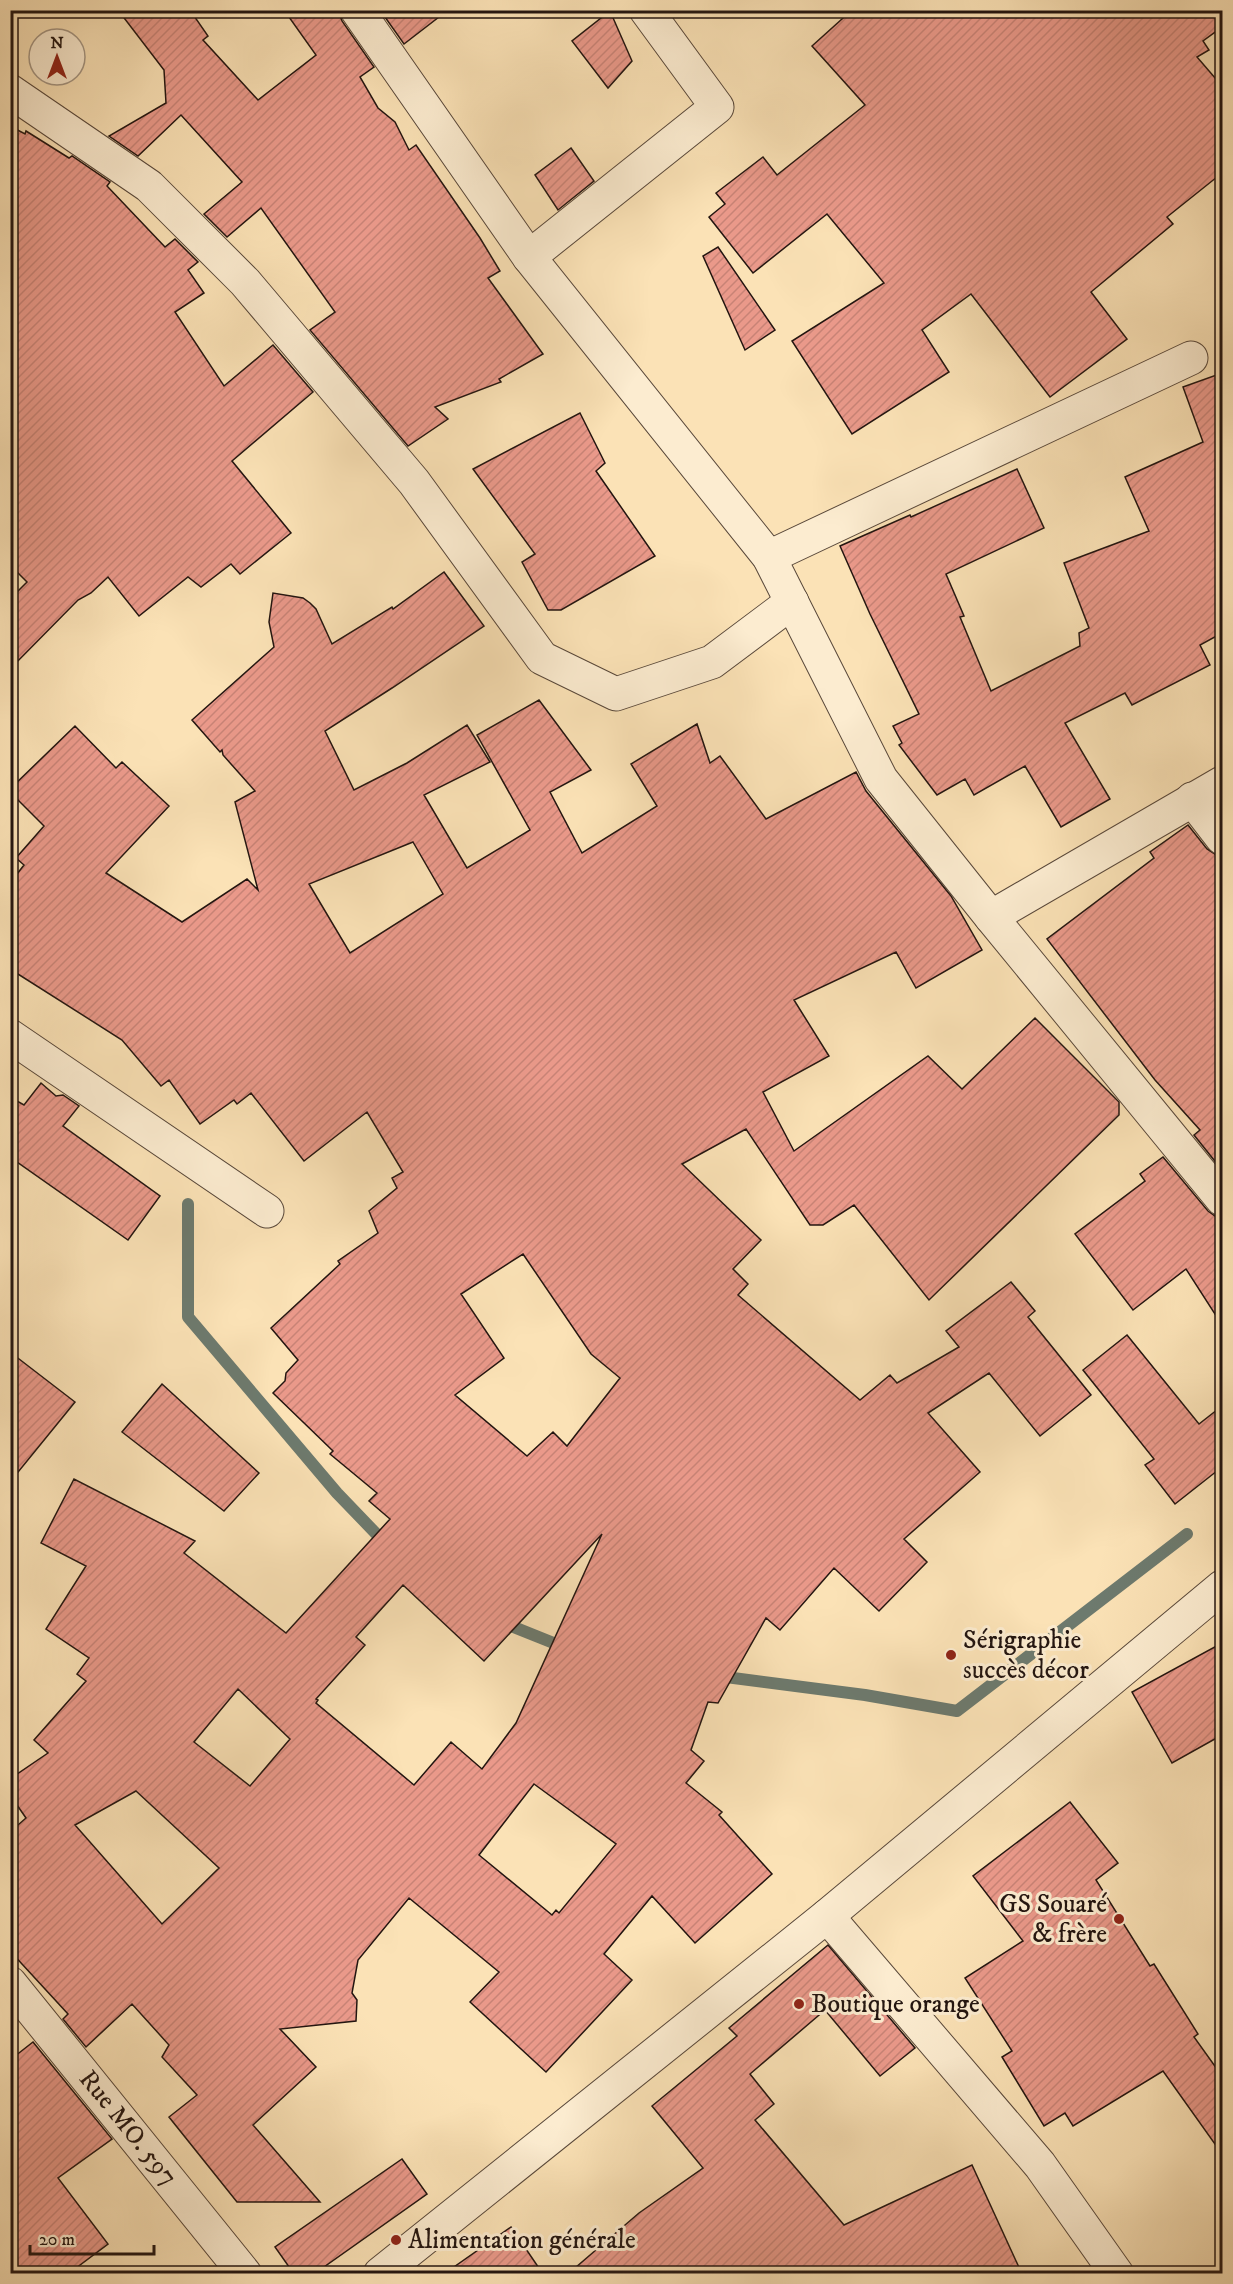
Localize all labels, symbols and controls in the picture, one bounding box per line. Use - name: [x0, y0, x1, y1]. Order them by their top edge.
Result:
- north arrow: [27, 27, 87, 87]
- text: N: [50, 33, 64, 53]
- place label: Sérigraphie succès décor: [963, 1624, 1089, 1687]
- marker: Sérigraphie succès décor: [944, 1648, 958, 1662]
- place label: GS Souaré & frère: [999, 1888, 1107, 1951]
- marker: GS Souaré & frère: [1112, 1912, 1126, 1926]
- place label: Boutique orange: [811, 1988, 980, 2021]
- marker: Boutique orange: [792, 1997, 806, 2011]
- street label: Rue MO. 597: [71, 2064, 185, 2192]
- scale bar: [30, 2218, 154, 2256]
- place label: Alimentation générale: [408, 2224, 636, 2257]
- text: 20 m: [39, 2229, 75, 2251]
- marker: Alimentation générale: [389, 2233, 403, 2247]

